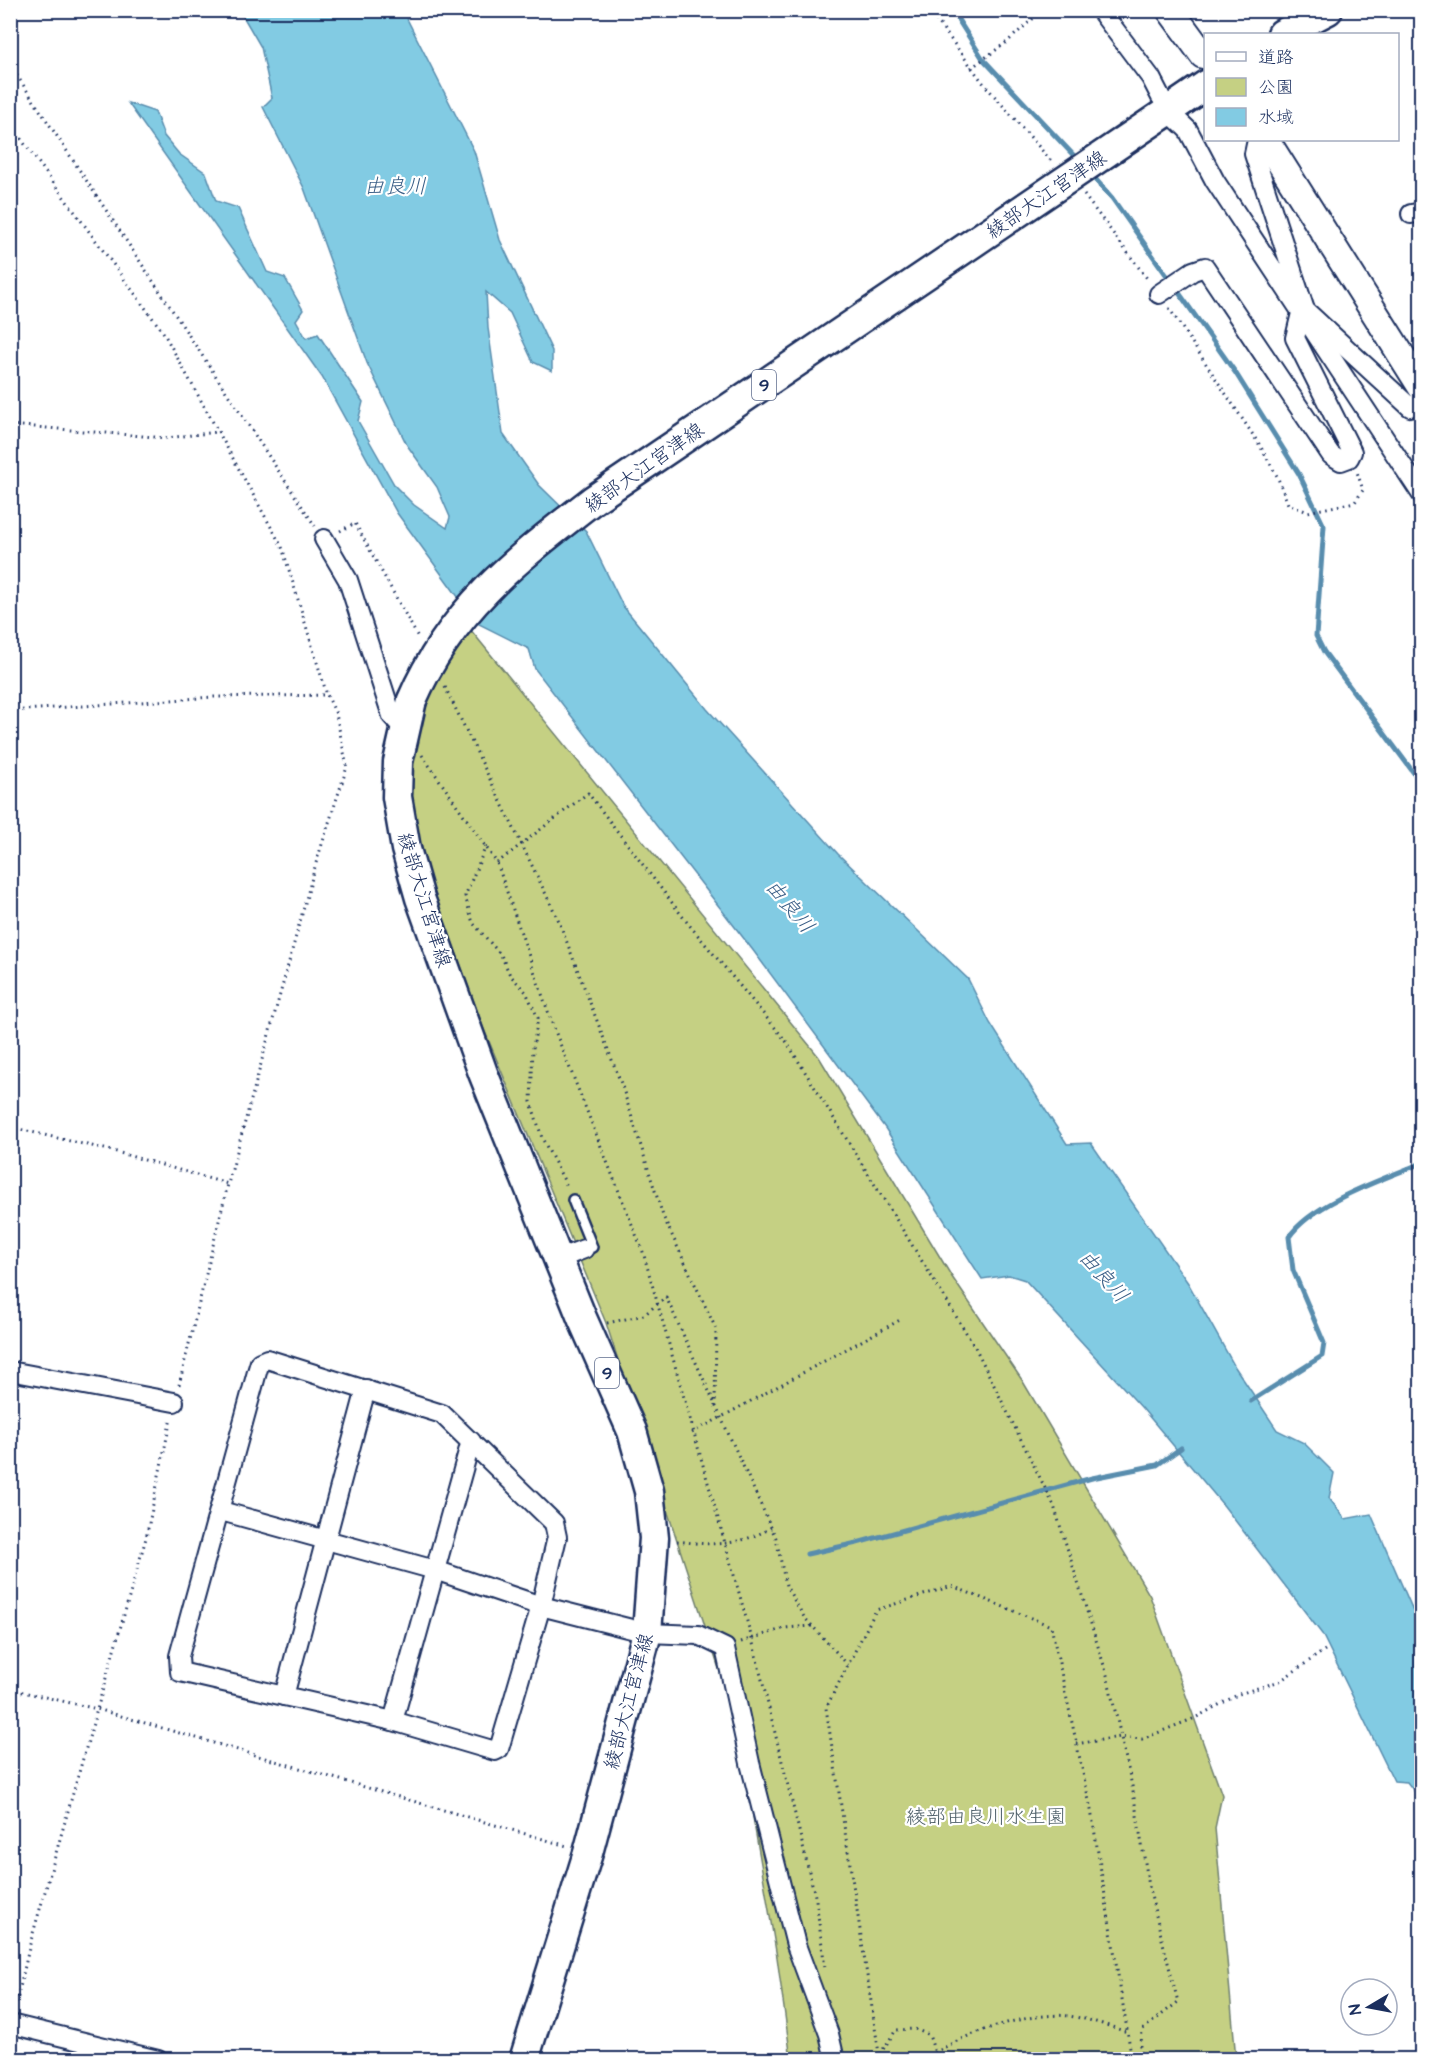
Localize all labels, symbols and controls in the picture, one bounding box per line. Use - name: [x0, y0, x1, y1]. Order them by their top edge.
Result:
- legend: [1204, 33, 1399, 141]
- text: 道路: [1258, 45, 1294, 70]
- text: 公園: [1258, 75, 1294, 100]
- text: 水域: [1258, 105, 1294, 130]
- street label: 綾部大江宮津線: [981, 144, 1112, 246]
- water label: 由良川: [364, 172, 427, 201]
- road number: 9: [752, 370, 776, 400]
- street label: 綾部大江宮津線: [579, 416, 710, 519]
- street label: 綾部大江宮津線: [390, 829, 458, 971]
- water label: 由良川: [758, 873, 821, 940]
- water label: 由良川: [1072, 1243, 1135, 1309]
- road number: 9: [595, 1358, 619, 1388]
- street label: 綾部大江宮津線: [597, 1630, 661, 1772]
- park label: 綾部由良川水生園: [906, 1803, 1066, 1831]
- north arrow: [1339, 1977, 1399, 2037]
- text: N: [1344, 2003, 1367, 2016]

